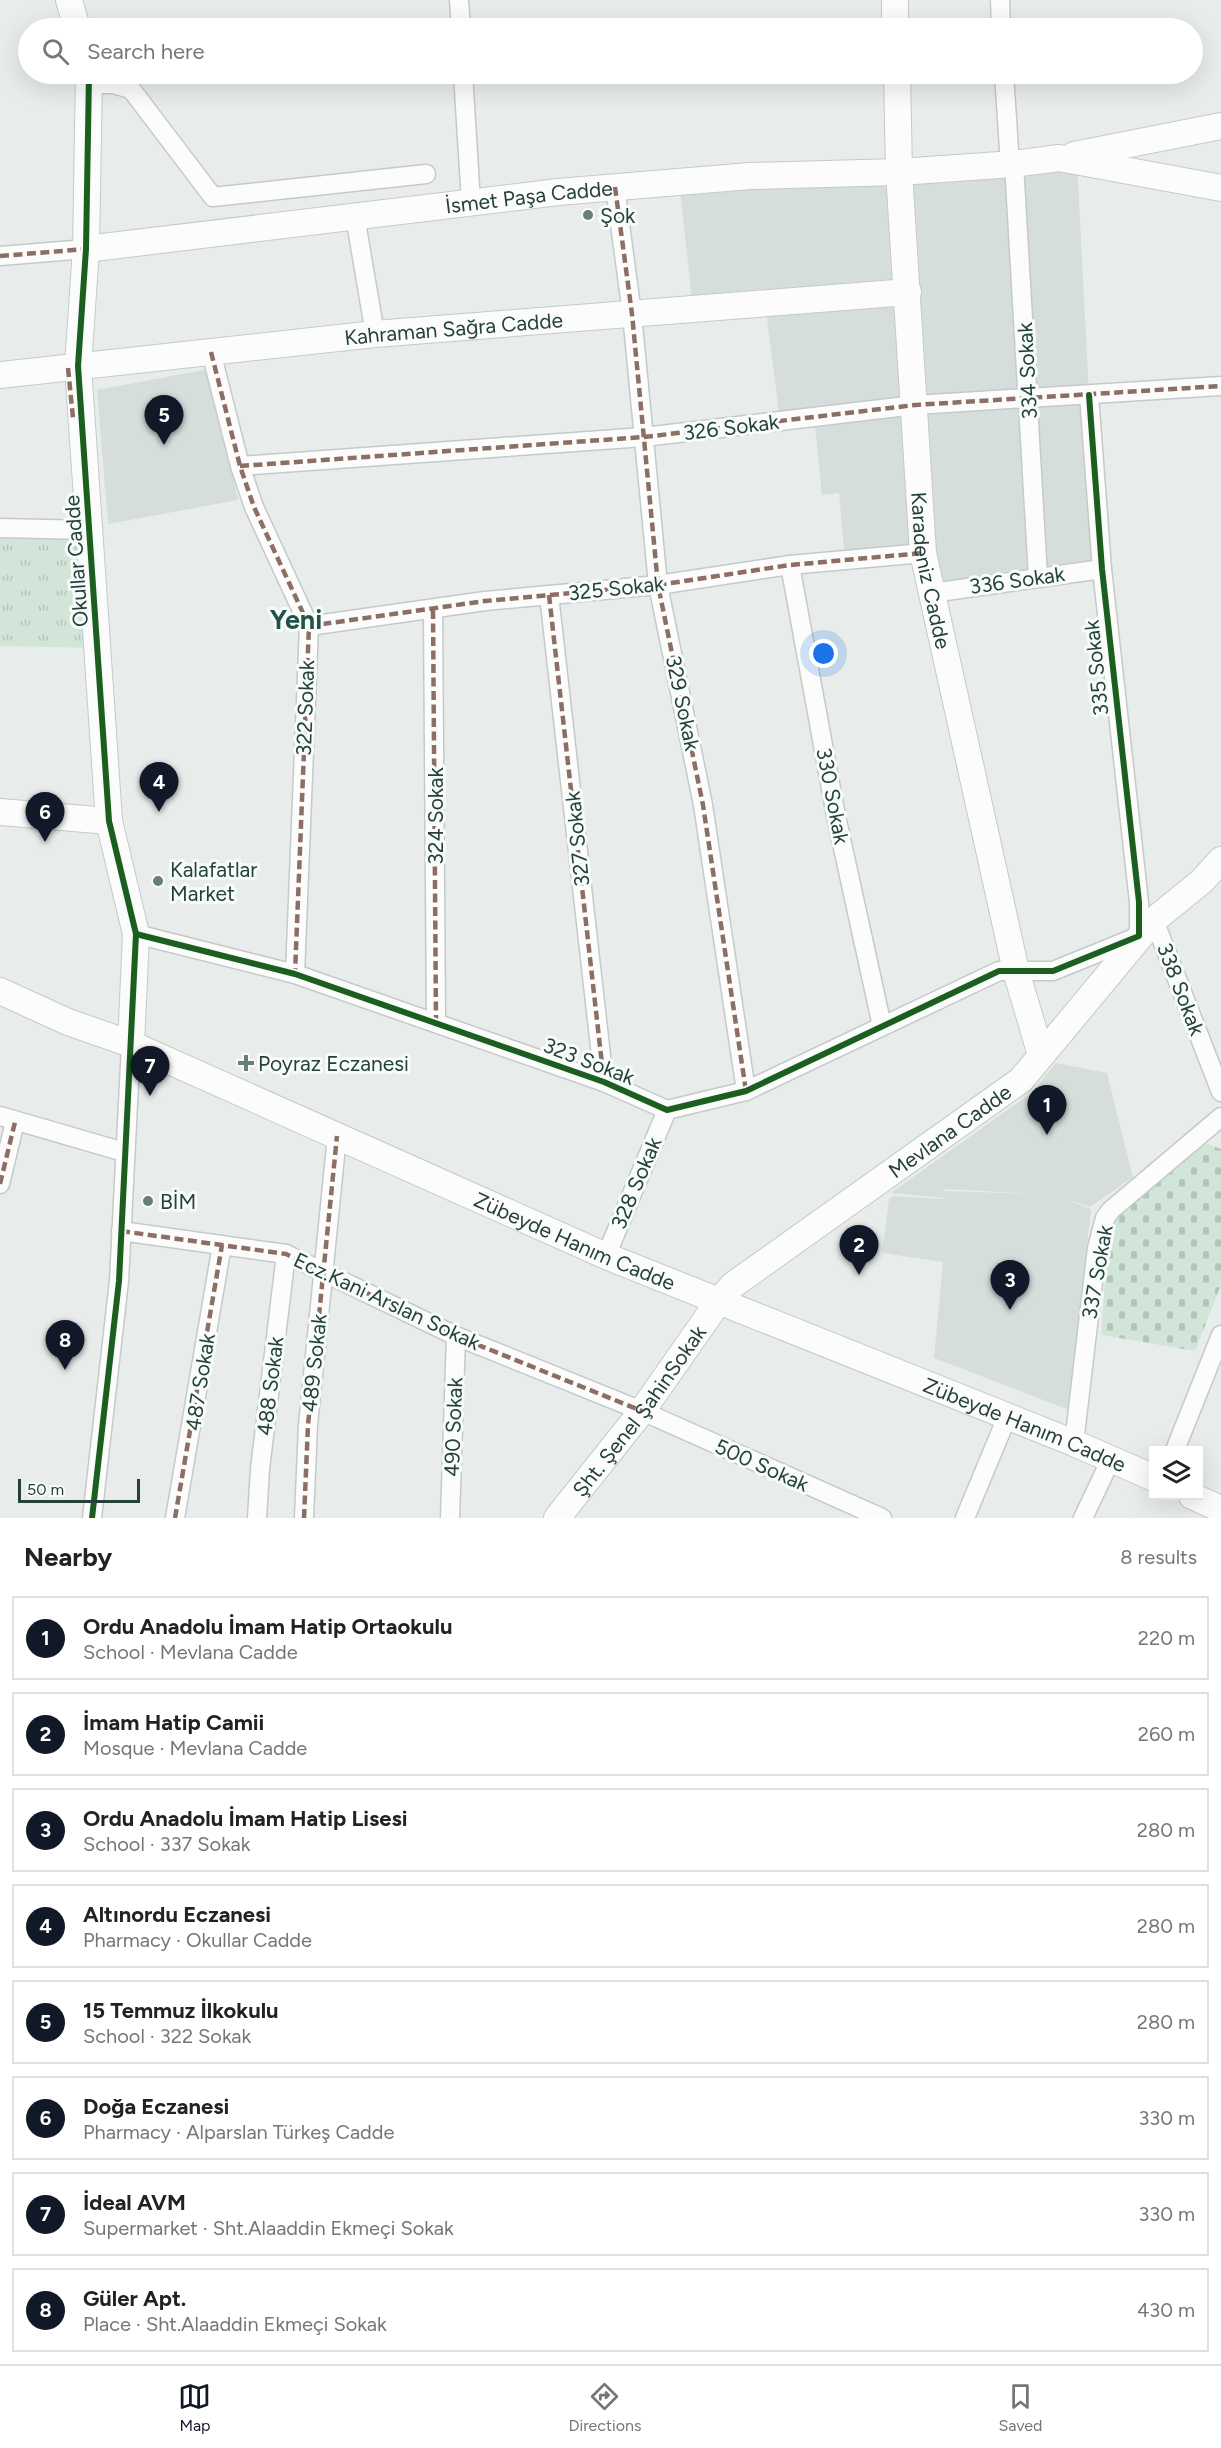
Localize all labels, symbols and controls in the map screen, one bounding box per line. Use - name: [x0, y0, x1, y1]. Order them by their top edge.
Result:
- search box: [18, 18, 1203, 84]
- icon: search: [39, 35, 72, 68]
- text: Search here: [87, 38, 205, 65]
- street label: İsmet Paşa Cadde: [444, 175, 614, 218]
- place label: Şok: [600, 203, 636, 228]
- marker: Şok: [581, 208, 595, 222]
- street label: Kahraman Sağra Cadde: [343, 307, 564, 350]
- street label: 334 Sokak: [1012, 321, 1042, 420]
- pin: 5: [144, 396, 184, 445]
- street label: 326 Sokak: [682, 409, 781, 445]
- street label: Karadeniz Cadde: [907, 491, 956, 651]
- street label: Okullar Cadde: [59, 494, 93, 628]
- street label: 336 Sokak: [968, 561, 1067, 599]
- street label: 325 Sokak: [567, 570, 666, 605]
- district label: Yeni: [270, 603, 322, 636]
- street label: 335 Sokak: [1078, 618, 1113, 717]
- your location: [809, 639, 838, 668]
- street label: 329 Sokak: [661, 653, 705, 753]
- street label: 322 Sokak: [291, 659, 319, 756]
- street label: 330 Sokak: [811, 746, 855, 847]
- pin: 4: [140, 762, 178, 812]
- street label: 324 Sokak: [423, 767, 448, 865]
- street label: 327 Sokak: [559, 789, 594, 888]
- pin: 6: [26, 792, 64, 842]
- place label: Kalafatlar Market: [170, 857, 257, 906]
- marker: Kalafatlar Market: [151, 874, 165, 888]
- street label: 338 Sokak: [1152, 939, 1210, 1039]
- street label: 323 Sokak: [540, 1032, 639, 1090]
- pin: 7: [130, 1046, 170, 1096]
- place label: Poyraz Eczanesi: [258, 1051, 409, 1076]
- marker: Poyraz Eczanesi: [239, 1056, 253, 1070]
- street label: Mevlana Cadde: [883, 1079, 1016, 1183]
- pin: 1: [1028, 1086, 1066, 1135]
- street label: 328 Sokak: [606, 1133, 667, 1233]
- street label: Zübeyde Hanım Cadde: [470, 1186, 679, 1295]
- place label: BİM: [160, 1189, 196, 1214]
- marker: BİM: [141, 1194, 155, 1208]
- street label: 337 Sokak: [1076, 1222, 1118, 1321]
- pin: 2: [840, 1226, 878, 1275]
- street label: Ecz.Kani Arslan Sokak: [290, 1247, 485, 1356]
- pin: 3: [990, 1260, 1030, 1310]
- street label: 489 Sokak: [296, 1312, 332, 1414]
- pin: 8: [46, 1320, 84, 1370]
- street label: Şht. Şenel ŞahinSokak: [567, 1320, 711, 1501]
- street label: 487 Sokak: [180, 1331, 220, 1433]
- street label: 488 Sokak: [252, 1334, 289, 1437]
- street label: Zübeyde Hanım Cadde: [920, 1372, 1130, 1477]
- street label: 490 Sokak: [439, 1376, 467, 1477]
- street label: 500 Sokak: [711, 1433, 814, 1497]
- map controls: [1149, 1446, 1203, 1500]
- button: layers: [1149, 1446, 1203, 1500]
- scale bar: [18, 1476, 140, 1504]
- text: 50 m: [27, 1480, 64, 1499]
- text: Nearby: [24, 1541, 112, 1573]
- text: 8 results: [1120, 1545, 1197, 1569]
- text: Ordu Anadolu İmam Hatip Ortaokulu: [83, 1613, 452, 1640]
- text: 1: [41, 1626, 50, 1650]
- text: 220 m: [1138, 1626, 1195, 1650]
- text: School · Mevlana Cadde: [83, 1640, 298, 1664]
- text: İmam Hatip Camii: [83, 1709, 264, 1736]
- text: 2: [40, 1722, 51, 1746]
- text: 260 m: [1138, 1722, 1195, 1746]
- text: Mosque · Mevlana Cadde: [83, 1736, 307, 1760]
- text: Ordu Anadolu İmam Hatip Lisesi: [83, 1805, 407, 1832]
- text: 3: [40, 1818, 51, 1842]
- text: 280 m: [1137, 1818, 1195, 1842]
- text: School · 337 Sokak: [83, 1832, 251, 1856]
- text: Altınordu Eczanesi: [83, 1901, 271, 1928]
- text: 4: [39, 1914, 52, 1938]
- text: 280 m: [1137, 1914, 1195, 1938]
- text: Pharmacy · Okullar Cadde: [83, 1928, 312, 1952]
- text: 15 Temmuz İlkokulu: [83, 1997, 279, 2024]
- text: 5: [40, 2010, 51, 2034]
- text: 280 m: [1137, 2010, 1195, 2034]
- text: School · 322 Sokak: [83, 2024, 251, 2048]
- text: Doğa Eczanesi: [83, 2093, 229, 2120]
- text: 6: [40, 2106, 51, 2130]
- text: 330 m: [1138, 2106, 1195, 2130]
- text: Pharmacy · Alparslan Türkeş Cadde: [83, 2120, 394, 2144]
- text: İdeal AVM: [83, 2189, 186, 2216]
- text: 7: [40, 2202, 51, 2226]
- text: 330 m: [1138, 2202, 1195, 2226]
- text: Supermarket · Sht.Alaaddin Ekmeçi Sokak: [83, 2216, 454, 2240]
- text: Güler Apt.: [83, 2285, 186, 2312]
- text: 8: [39, 2298, 52, 2322]
- text: 430 m: [1137, 2298, 1195, 2322]
- text: Place · Sht.Alaaddin Ekmeçi Sokak: [83, 2312, 387, 2336]
- tab: Map: [178, 2380, 211, 2435]
- tab: Directions: [568, 2380, 641, 2435]
- tab: Saved: [998, 2380, 1043, 2435]

